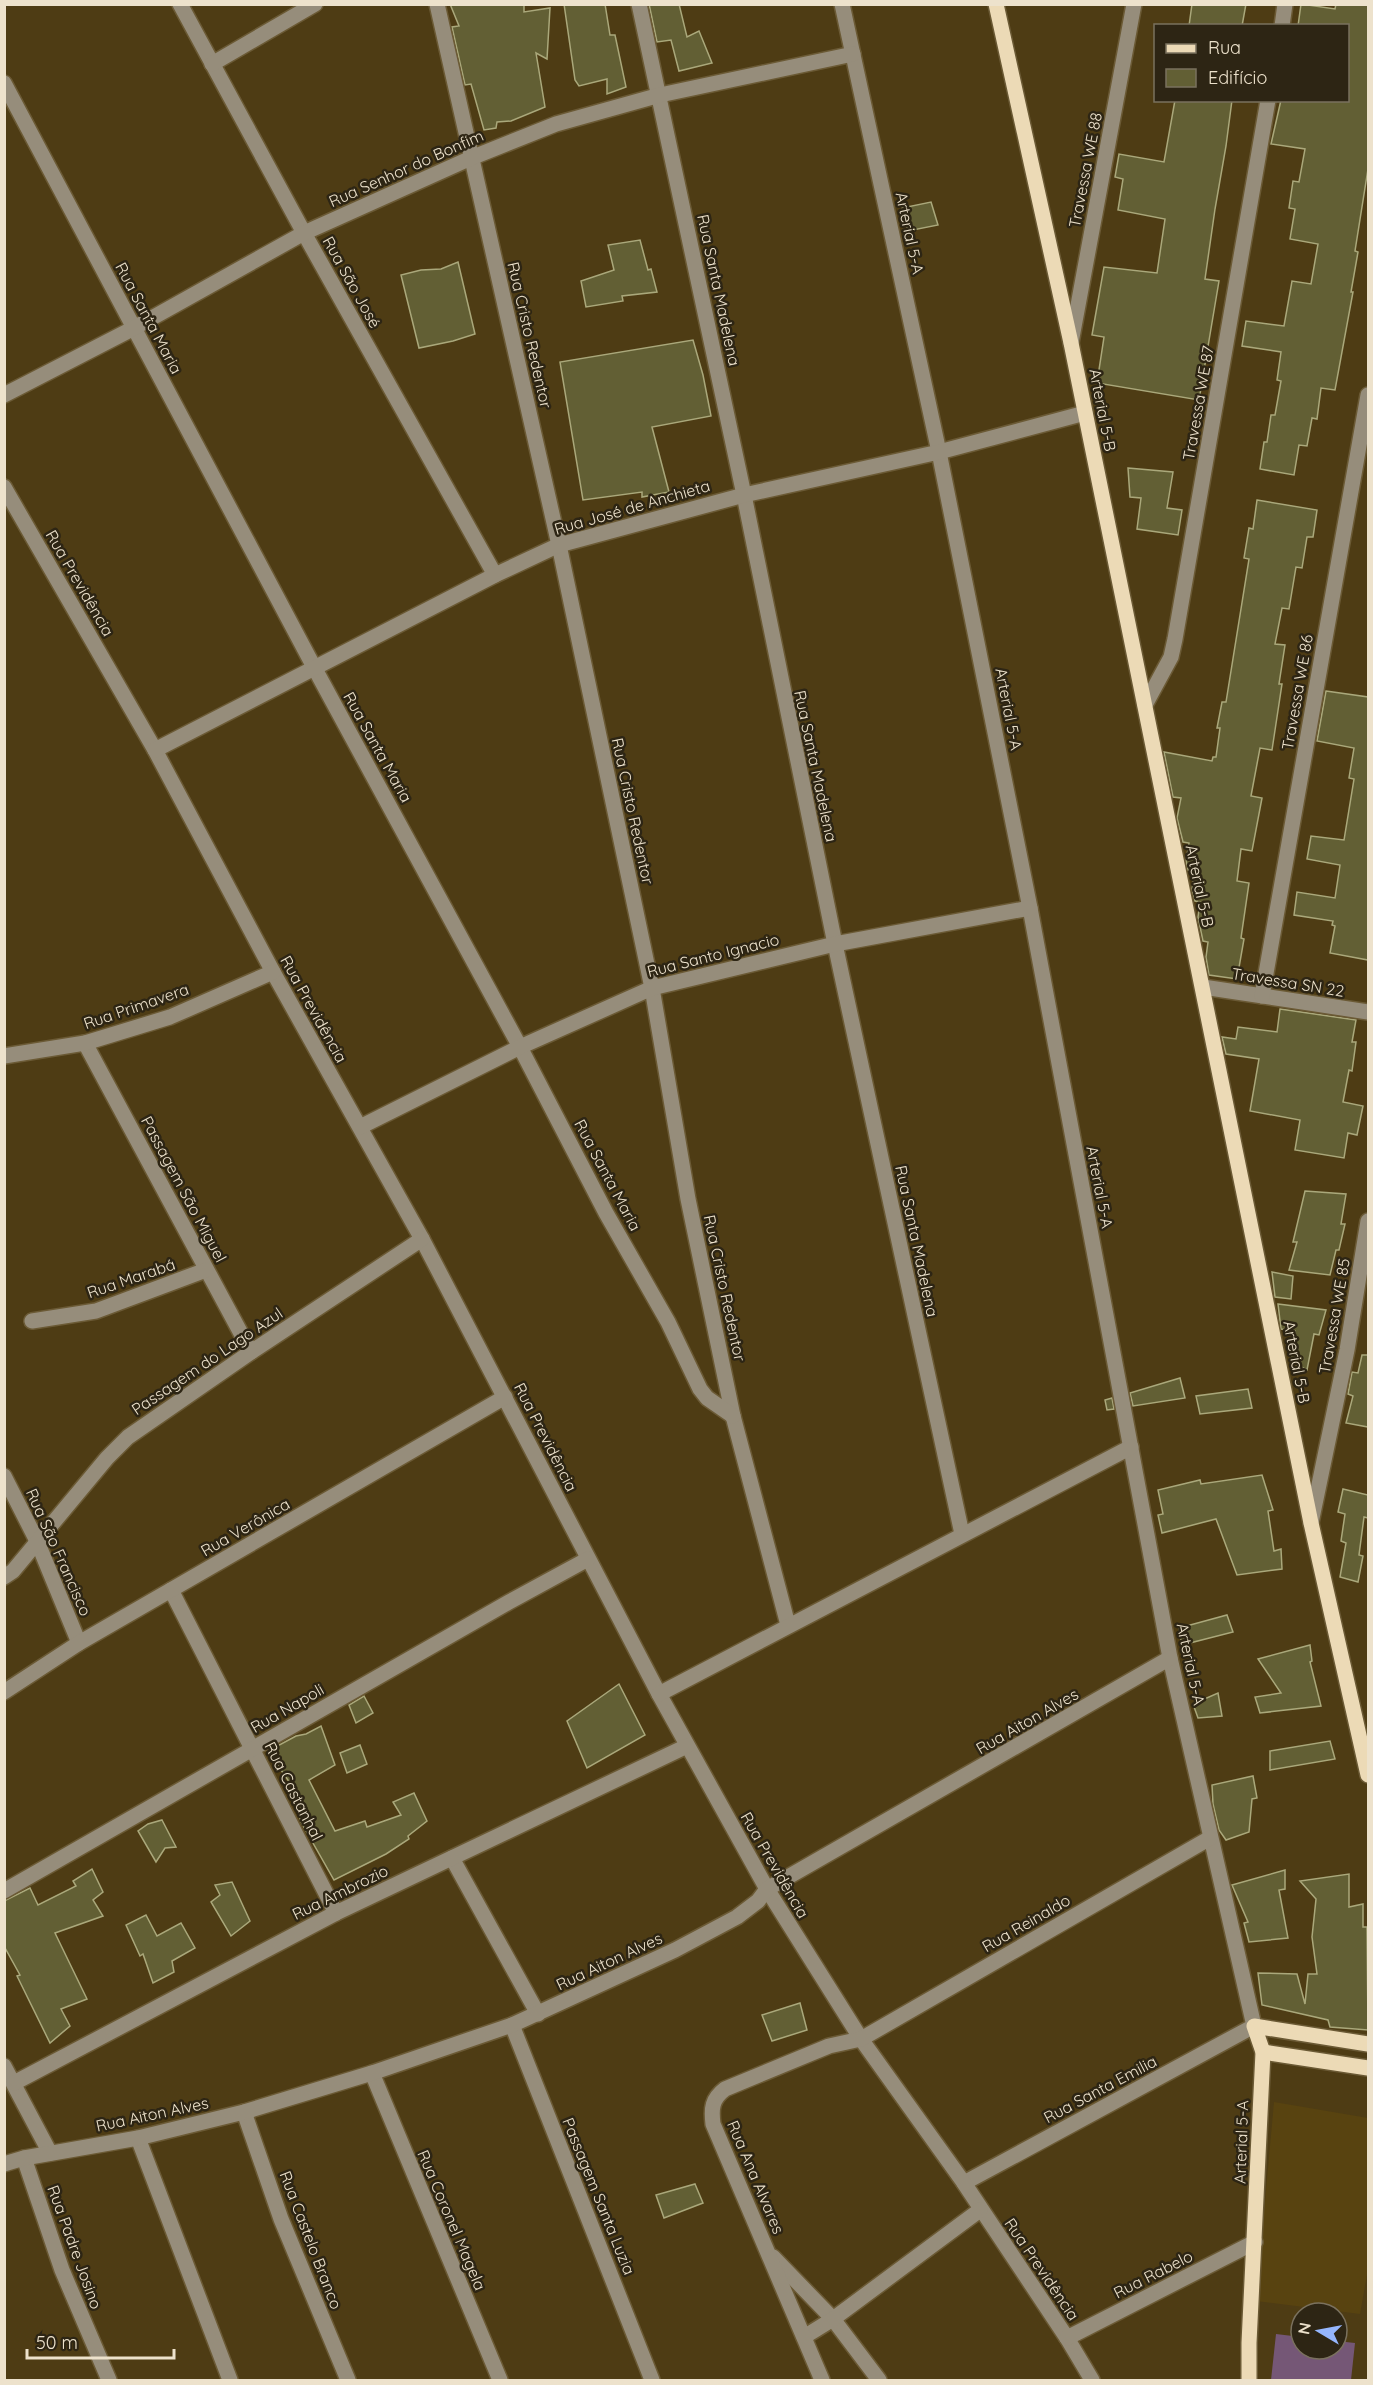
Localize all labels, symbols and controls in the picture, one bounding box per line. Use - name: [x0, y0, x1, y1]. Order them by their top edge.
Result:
- legend: [1154, 24, 1349, 102]
- text: Rua: [1208, 36, 1241, 59]
- text: Edifício: [1208, 66, 1267, 89]
- street label: Travessa WE 88: [1064, 111, 1106, 229]
- street label: Rua Senhor do Bonfim: [326, 125, 486, 211]
- street label: Arterial 5-A: [892, 190, 928, 276]
- street label: Rua Santa Madelena: [693, 212, 745, 368]
- street label: Rua São José: [319, 233, 385, 331]
- street label: Rua Santa Maria: [111, 259, 187, 377]
- street label: Rua Cristo Redentor: [503, 260, 557, 410]
- street label: Travessa WE 87: [1178, 344, 1218, 462]
- street label: Arterial 5-B: [1085, 367, 1121, 453]
- street label: Rua José de Anchieta: [552, 475, 712, 539]
- street label: Rua Previdência: [42, 526, 118, 640]
- street label: Travessa WE 86: [1277, 632, 1317, 751]
- street label: Arterial 5-A: [991, 666, 1027, 752]
- street label: Rua Santa Maria: [339, 688, 417, 806]
- street label: Rua Santa Madelena: [790, 688, 842, 844]
- street label: Rua Cristo Redentor: [608, 736, 658, 886]
- street label: Arterial 5-B: [1182, 843, 1218, 929]
- street label: Rua Santo Ignacio: [645, 929, 781, 981]
- street label: Rua Previdência: [276, 952, 352, 1066]
- street label: Travessa SN 22: [1230, 963, 1346, 1001]
- street label: Rua Primavera: [81, 979, 191, 1033]
- street label: Passagem São Miguel: [137, 1112, 231, 1266]
- street label: Rua Santa Maria: [570, 1116, 646, 1234]
- street label: Arterial 5-A: [1082, 1144, 1118, 1230]
- street label: Rua Santa Madelena: [891, 1163, 943, 1319]
- street label: Rua Cristo Redentor: [700, 1213, 750, 1363]
- street label: Rua Marabá: [84, 1254, 178, 1302]
- street label: Travessa WE 85: [1314, 1257, 1354, 1375]
- street label: Passagem do Lago Azul: [128, 1303, 286, 1419]
- street label: Arterial 5-B: [1279, 1319, 1315, 1405]
- street label: Rua Previdência: [510, 1379, 582, 1495]
- street label: Rua São Francisco: [22, 1485, 96, 1619]
- street label: Rua Verônica: [197, 1493, 293, 1561]
- street label: Arterial 5-A: [1173, 1621, 1209, 1707]
- street label: Rua Napoli: [247, 1679, 327, 1737]
- street label: Rua Aiton Alves: [972, 1684, 1082, 1758]
- street label: Rua Castanhal: [261, 1738, 327, 1844]
- street label: Rua Previdência: [737, 1808, 813, 1922]
- street label: Rua Ambrozio: [289, 1860, 391, 1924]
- street label: Rua Reinaldo: [978, 1890, 1074, 1956]
- street label: Rua Aiton Alves: [553, 1928, 665, 1994]
- street label: Rua Santa Emilia: [1040, 2051, 1160, 2127]
- street label: Rua Aiton Alves: [94, 2092, 210, 2136]
- street label: Arterial 5-A: [1230, 2100, 1252, 2184]
- street label: Passagem Santa Luzia: [558, 2115, 640, 2277]
- street label: Rua Ana Alvares: [723, 2117, 789, 2237]
- street label: Rua Coronel Magela: [413, 2147, 491, 2293]
- street label: Rua Castelo Branco: [275, 2168, 347, 2312]
- street label: Rua Padre Josino: [43, 2182, 107, 2312]
- street label: Rua Previdência: [1000, 2214, 1084, 2324]
- street label: Rua Rabelo: [1110, 2246, 1196, 2302]
- north arrow: [1289, 2301, 1349, 2361]
- text: N: [1293, 2321, 1315, 2336]
- scale bar: [27, 2322, 174, 2360]
- text: 50 m: [36, 2331, 78, 2354]

